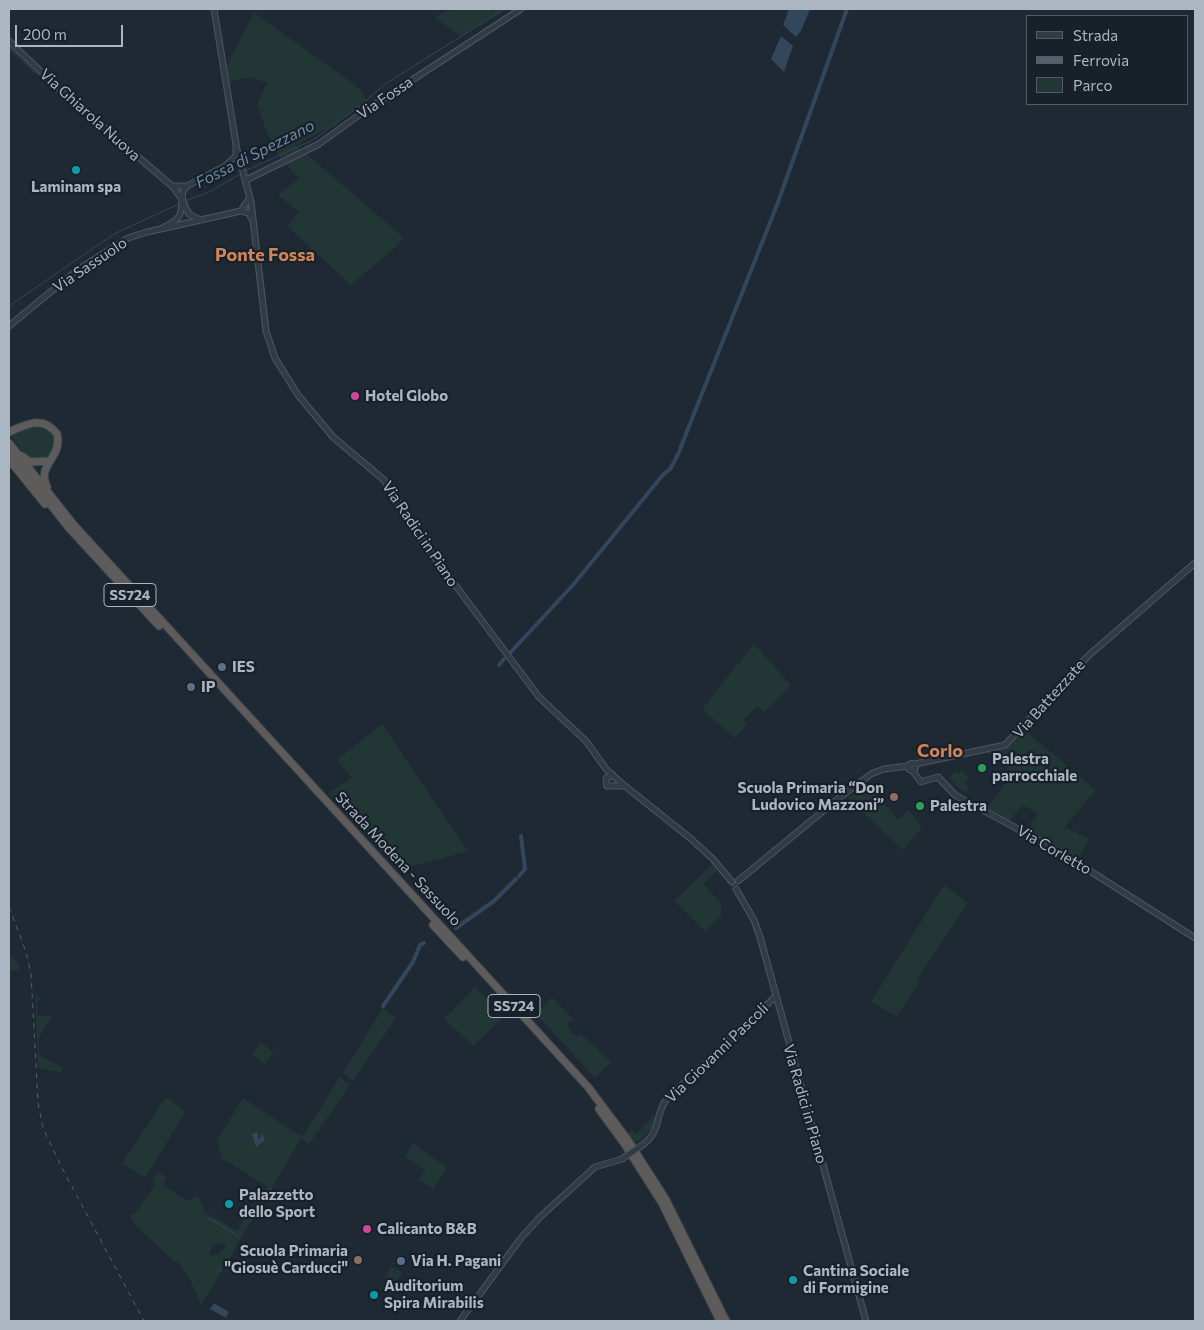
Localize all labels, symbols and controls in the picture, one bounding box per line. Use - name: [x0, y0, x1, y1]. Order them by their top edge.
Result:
- scale bar: [18, 15, 125, 47]
- legend: [1026, 15, 1189, 105]
- text: 200 m: [23, 25, 67, 43]
- text: Strada: [1073, 26, 1118, 44]
- text: Ferrovia: [1073, 51, 1129, 69]
- street label: Via Ghiarola Nuova: [36, 65, 144, 165]
- street label: Via Fossa: [354, 73, 416, 123]
- text: Parco: [1073, 76, 1112, 94]
- water label: Fossa di Spezzano: [192, 116, 318, 192]
- marker: Laminam spa: [70, 164, 82, 176]
- place label: Laminam spa: [31, 178, 121, 196]
- street label: Via Sassuolo: [50, 234, 130, 296]
- district label: Ponte Fossa: [215, 244, 315, 266]
- place label: Hotel Globo: [365, 387, 448, 405]
- marker: Hotel Globo: [349, 390, 361, 402]
- street label: Via Radici in Piano: [378, 478, 462, 590]
- road number: SS724: [104, 584, 156, 606]
- street label: Via Battezzate: [1009, 656, 1089, 742]
- place label: IES: [232, 658, 255, 676]
- marker: IES: [216, 661, 228, 673]
- place label: IP: [201, 678, 215, 696]
- marker: IP: [185, 681, 197, 693]
- district label: Corlo: [917, 740, 963, 762]
- place label: Palestra parrocchiale: [992, 750, 1077, 785]
- marker: Palestra parrocchiale: [976, 762, 988, 774]
- place label: Scuola Primaria “Don Ludovico Mazzoni”: [738, 779, 884, 814]
- street label: Strada Modena - Sassuolo: [331, 788, 465, 930]
- marker: Scuola Primaria “Don Ludovico Mazzoni”: [888, 791, 900, 803]
- place label: Palestra: [930, 797, 987, 815]
- marker: Palestra: [914, 800, 926, 812]
- street label: Via Corletto: [1014, 821, 1094, 879]
- road number: SS724: [488, 994, 540, 1018]
- street label: Via Giovanni Pascoli: [662, 999, 772, 1107]
- street label: Via Radici in Piano: [779, 1042, 831, 1166]
- place label: Palazzetto dello Sport: [239, 1186, 315, 1221]
- marker: Palazzetto dello Sport: [223, 1198, 235, 1210]
- place label: Calicanto B&B: [377, 1220, 477, 1238]
- marker: Calicanto B&B: [361, 1223, 373, 1235]
- place label: Scuola Primaria "Giosuè Carducci": [224, 1242, 348, 1277]
- place label: Via H. Pagani: [411, 1252, 501, 1270]
- marker: Scuola Primaria "Giosuè Carducci": [352, 1254, 364, 1266]
- marker: Via H. Pagani: [395, 1255, 407, 1267]
- place label: Cantina Sociale di Formigine: [803, 1262, 909, 1297]
- marker: Cantina Sociale di Formigine: [787, 1274, 799, 1286]
- place label: Auditorium Spira Mirabilis: [384, 1277, 484, 1312]
- marker: Auditorium Spira Mirabilis: [368, 1289, 380, 1301]

